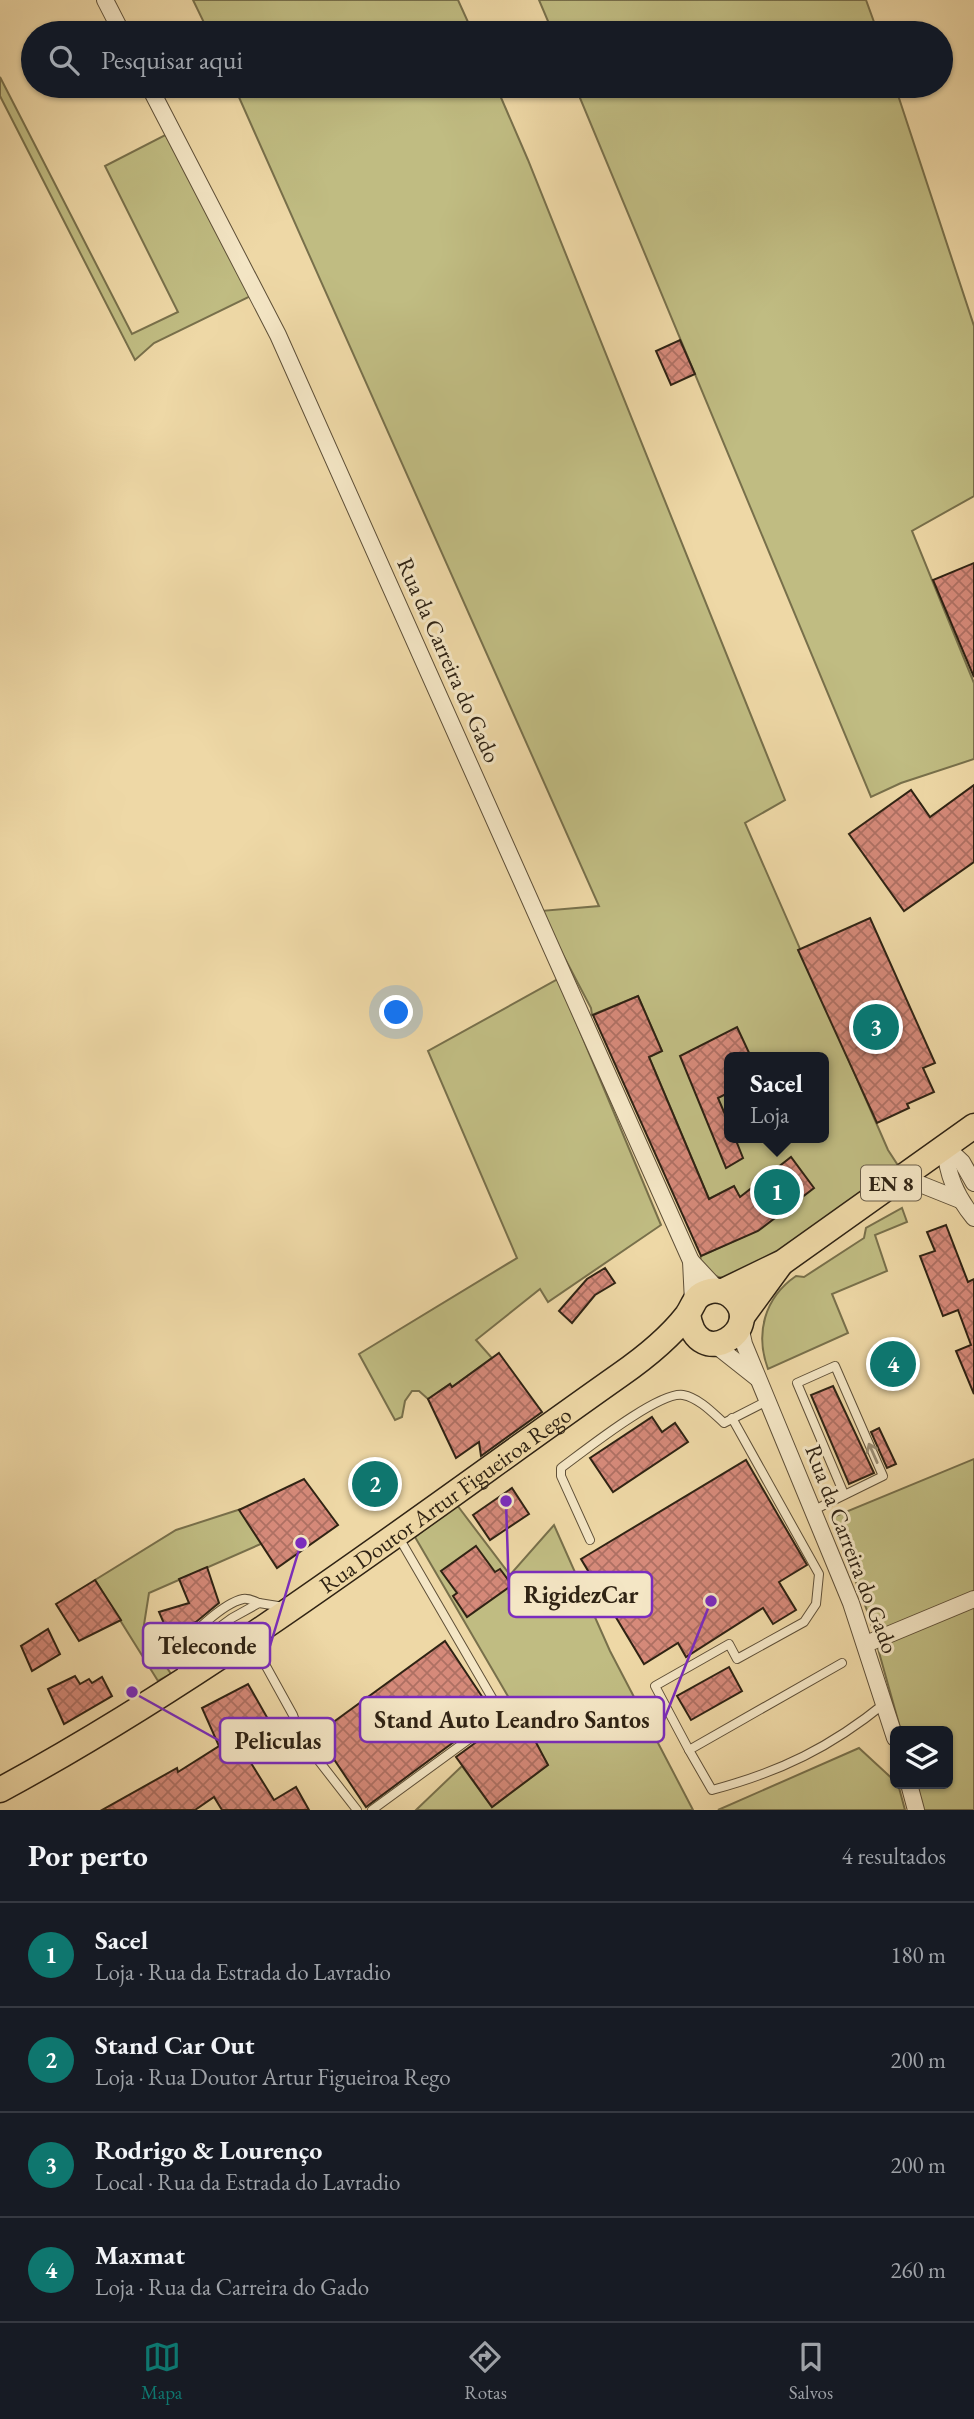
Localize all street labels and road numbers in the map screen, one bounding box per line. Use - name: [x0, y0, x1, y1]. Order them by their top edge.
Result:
- street label: Rua da Carreira do Gado: [390, 553, 508, 767]
- road number: EN 8: [861, 1166, 921, 1200]
- street label: Rua Doutor Artur Figueiroa Rego: [313, 1399, 577, 1600]
- street label: Rua da Carreira do Gado: [798, 1440, 906, 1658]

